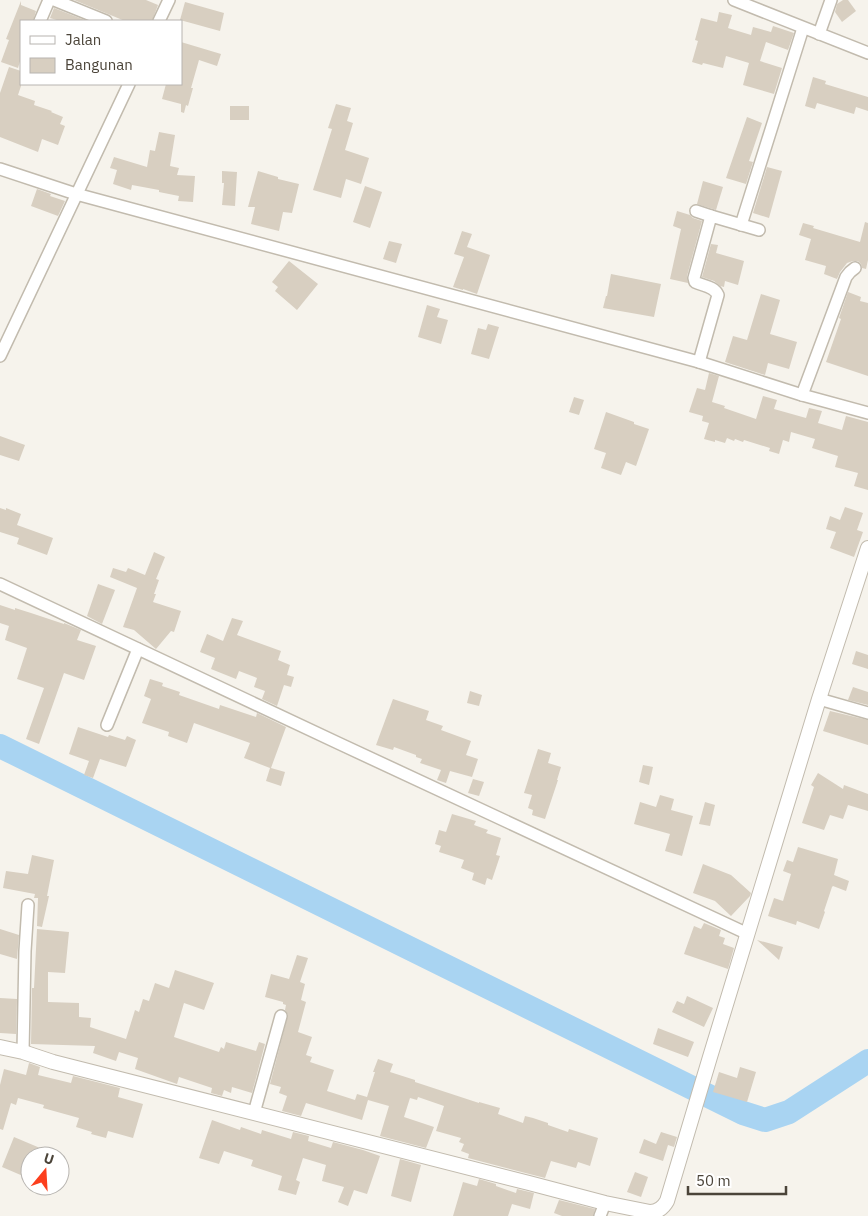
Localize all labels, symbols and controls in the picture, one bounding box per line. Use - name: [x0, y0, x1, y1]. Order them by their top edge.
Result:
- legend: [20, 20, 182, 85]
- text: Jalan: [65, 30, 101, 49]
- text: Bangunan: [65, 55, 133, 74]
- north arrow: [20, 1146, 70, 1196]
- text: U: [42, 1149, 56, 1169]
- scale bar: [688, 1164, 786, 1196]
- text: 50 m: [696, 1171, 731, 1190]

